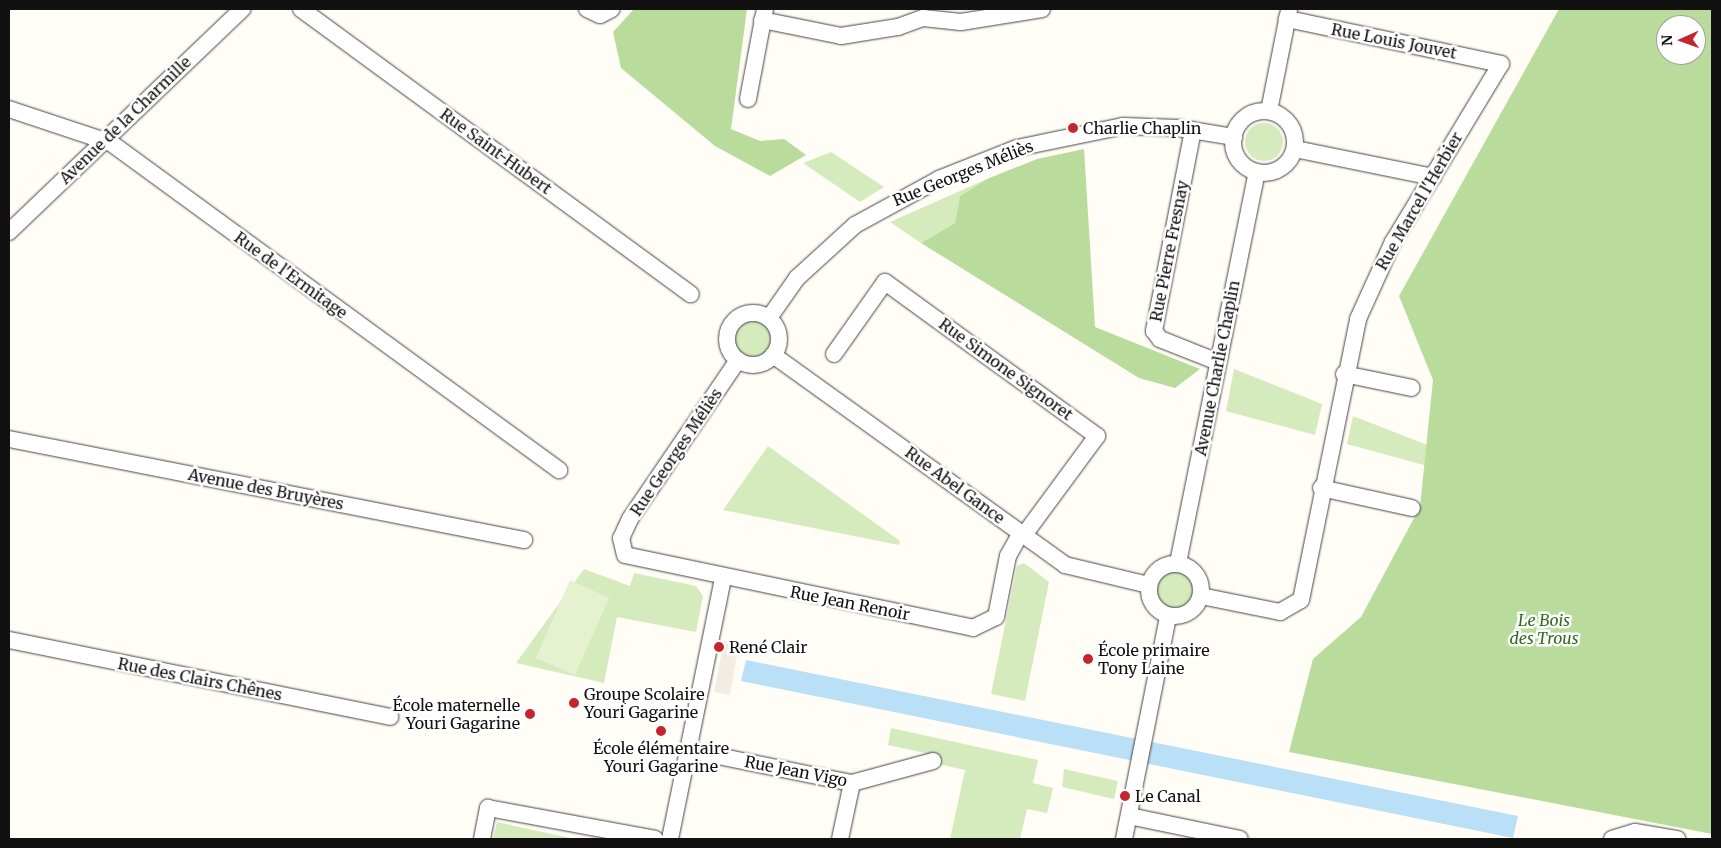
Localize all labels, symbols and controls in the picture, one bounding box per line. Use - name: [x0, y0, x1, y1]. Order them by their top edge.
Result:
- north arrow: [1656, 15, 1706, 65]
- street label: Rue Louis Jouvet: [1330, 19, 1458, 63]
- text: N: [1658, 35, 1676, 46]
- street label: Avenue de la Charmille: [55, 52, 195, 188]
- street label: Rue Saint-Hubert: [437, 104, 555, 198]
- place label: Charlie Chaplin: [1083, 118, 1201, 138]
- marker: Charlie Chaplin: [1067, 122, 1079, 134]
- street label: Rue Marcel l'Herbier: [1372, 129, 1466, 273]
- street label: Rue Georges Méliès: [890, 136, 1036, 210]
- street label: Rue Pierre Fresnay: [1146, 179, 1192, 323]
- street label: Rue de l'Ermitage: [231, 228, 351, 322]
- street label: Avenue Charlie Chaplin: [1191, 279, 1243, 457]
- street label: Rue Simone Signoret: [935, 314, 1077, 424]
- street label: Rue Georges Méliès: [626, 385, 726, 519]
- street label: Rue Abel Gance: [901, 442, 1009, 528]
- street label: Avenue des Bruyères: [187, 464, 345, 514]
- street label: Rue Jean Renoir: [789, 582, 911, 624]
- park label: Le Bois des Trous: [1510, 610, 1578, 648]
- place label: René Clair: [729, 637, 808, 657]
- place label: École primaire Tony Laine: [1098, 640, 1210, 678]
- marker: René Clair: [713, 641, 725, 653]
- marker: École primaire Tony Laine: [1082, 653, 1094, 665]
- street label: Rue des Clairs Chênes: [116, 654, 284, 704]
- place label: Groupe Scolaire Youri Gagarine: [584, 684, 705, 722]
- place label: École maternelle Youri Gagarine: [392, 695, 520, 733]
- marker: Groupe Scolaire Youri Gagarine: [568, 697, 580, 709]
- marker: École maternelle Youri Gagarine: [524, 708, 536, 720]
- marker: École élémentaire Youri Gagarine: [655, 725, 667, 737]
- place label: École élémentaire Youri Gagarine: [593, 738, 729, 776]
- street label: Rue Jean Vigo: [743, 752, 849, 790]
- place label: Le Canal: [1135, 786, 1201, 806]
- marker: Le Canal: [1119, 790, 1131, 802]

